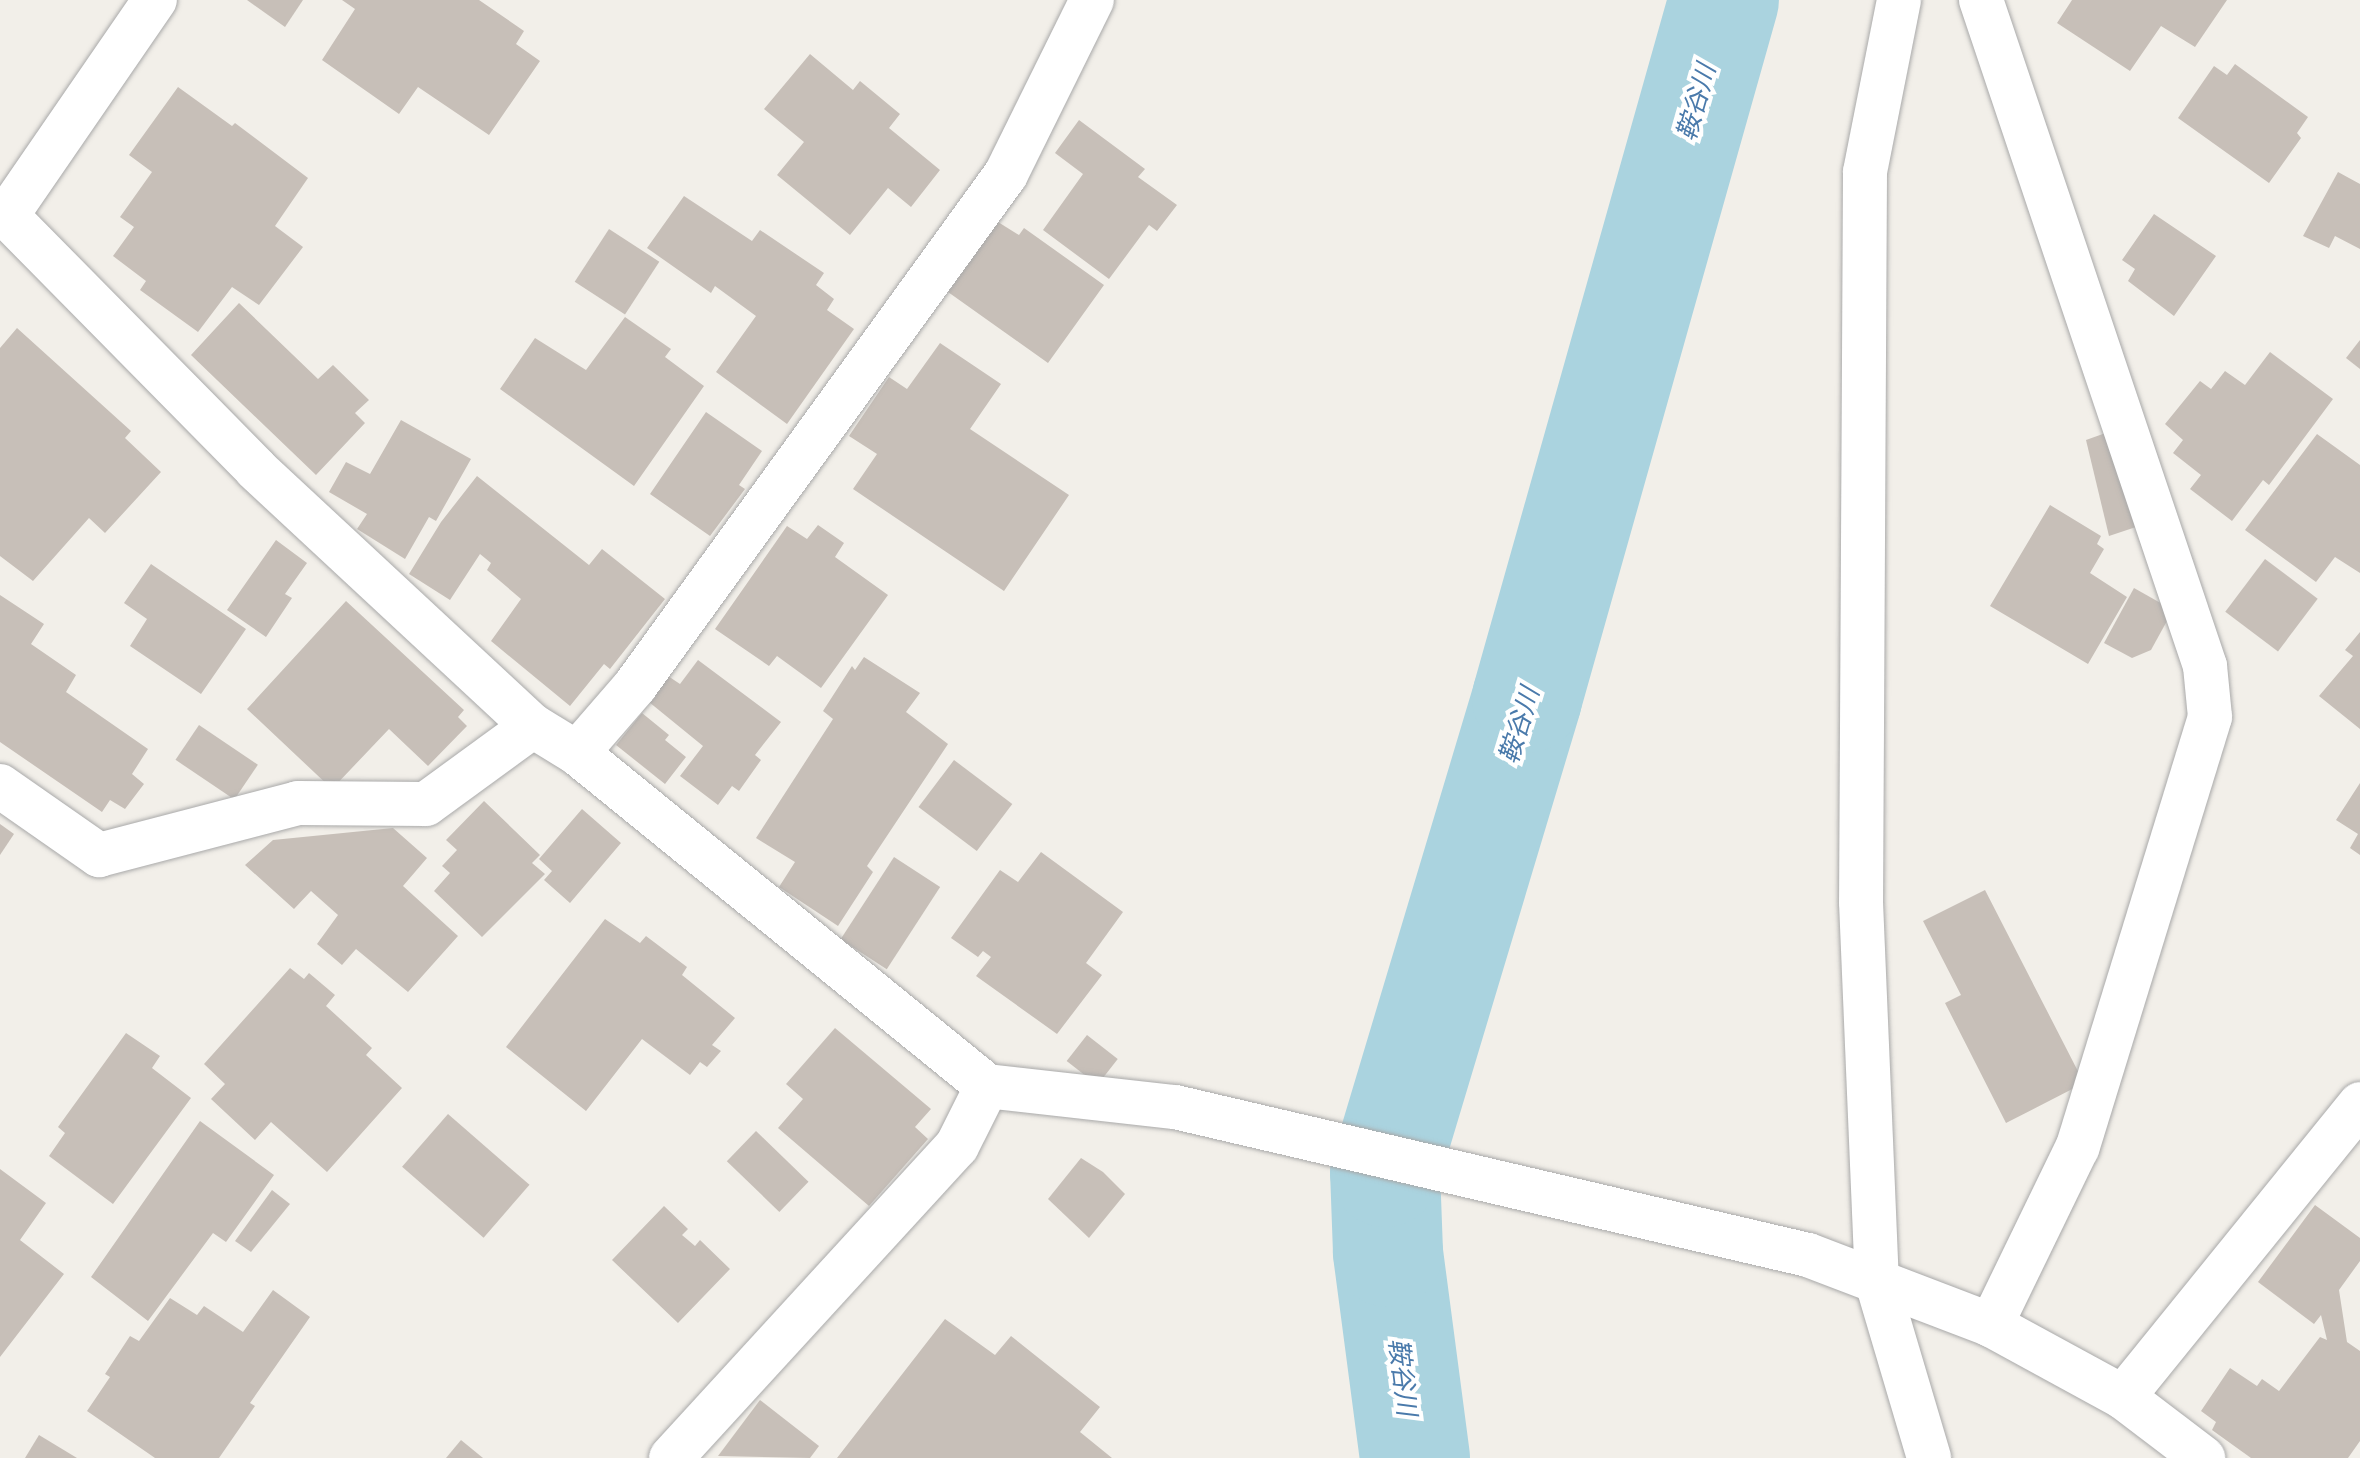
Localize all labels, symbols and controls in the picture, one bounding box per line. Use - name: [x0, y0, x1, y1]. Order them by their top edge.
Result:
- water label: 鞍谷川: [1669, 60, 1721, 144]
- water label: 鞍谷川: [1492, 683, 1544, 767]
- water label: 鞍谷川: [1384, 1336, 1424, 1418]

